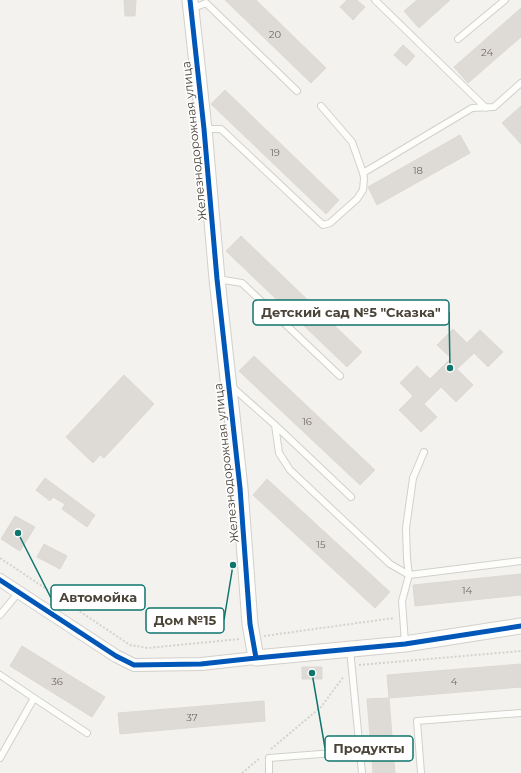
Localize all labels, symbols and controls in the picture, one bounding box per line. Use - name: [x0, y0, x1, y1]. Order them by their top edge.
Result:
- house number: 20: [269, 28, 282, 41]
- house number: 24: [481, 46, 493, 59]
- street label: Железнодорожная улица: [178, 61, 210, 221]
- house number: 19: [270, 146, 280, 159]
- house number: 18: [413, 164, 423, 177]
- callout: Детский сад №5 "Сказка": [253, 300, 449, 325]
- text: Детский сад №5 "Сказка": [261, 304, 441, 320]
- street label: Железнодорожная улица: [210, 383, 242, 543]
- house number: 16: [302, 415, 312, 428]
- house number: 15: [316, 538, 326, 551]
- house number: 14: [462, 584, 472, 597]
- callout: Автомойка: [51, 585, 145, 610]
- text: Автомойка: [59, 589, 137, 605]
- callout: Дом №15: [146, 608, 224, 633]
- text: Дом №15: [154, 612, 216, 628]
- house number: 36: [51, 675, 63, 688]
- house number: 4: [451, 675, 458, 688]
- house number: 37: [186, 711, 198, 724]
- callout: Продукты: [325, 736, 413, 761]
- text: Продукты: [333, 740, 405, 756]

